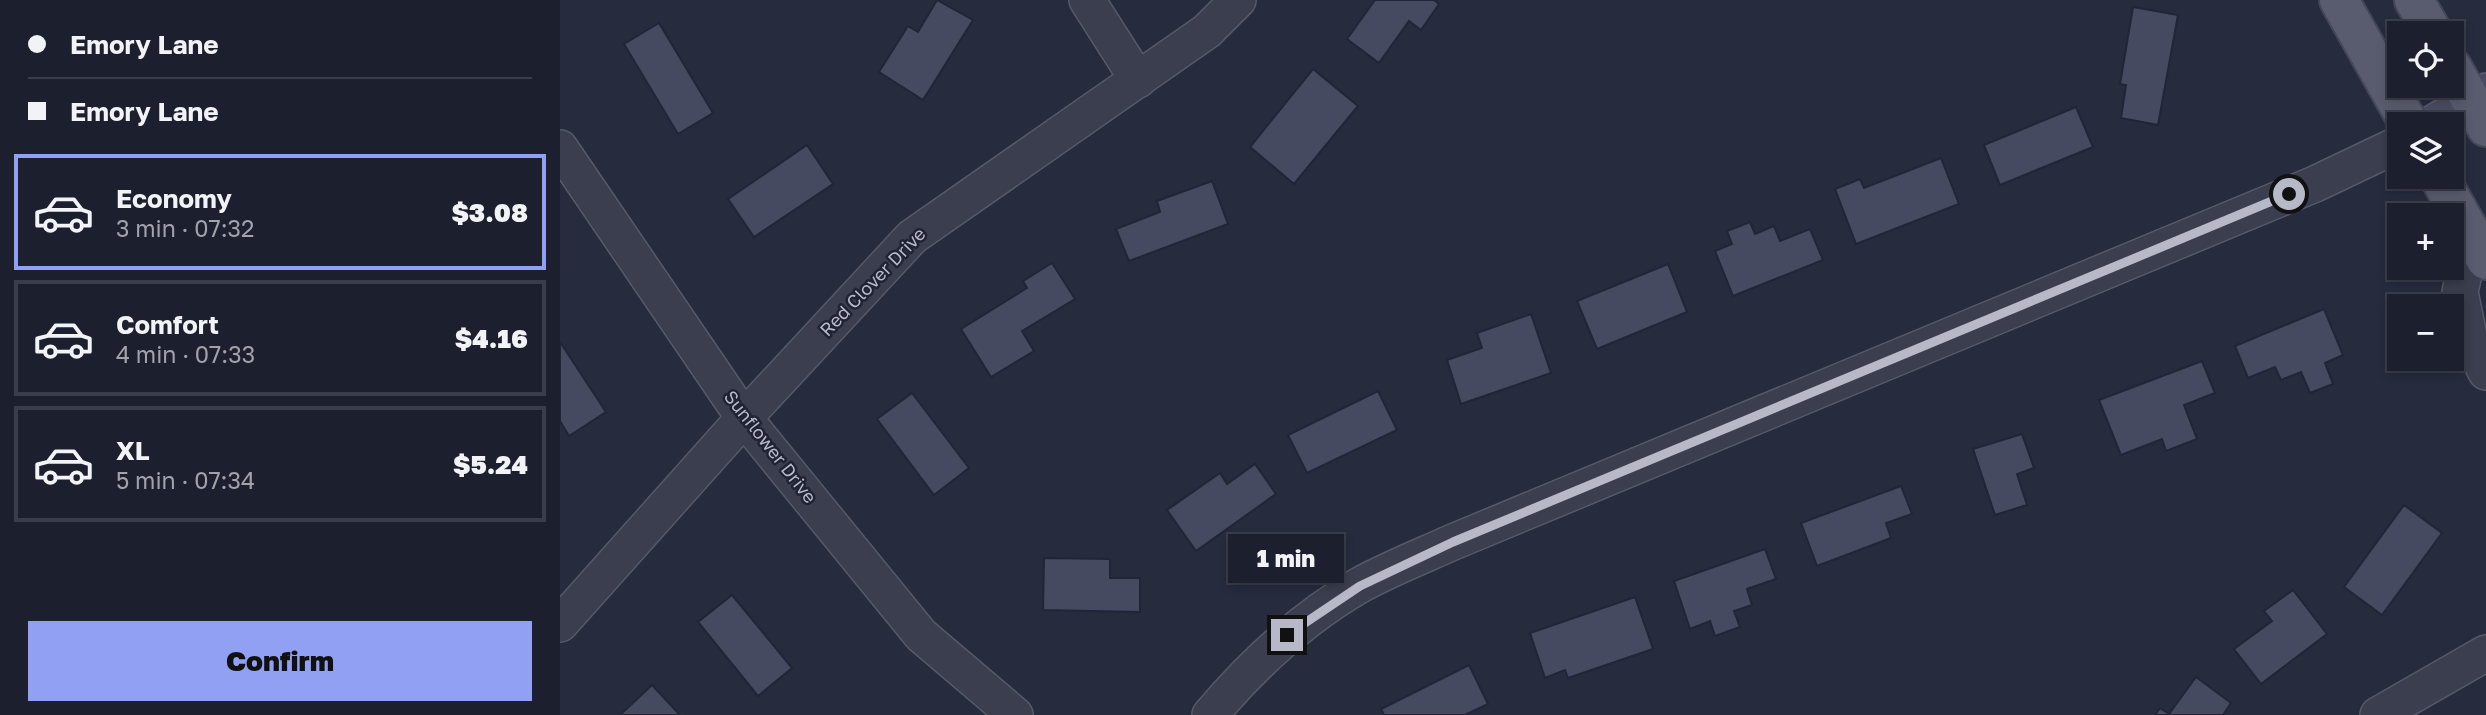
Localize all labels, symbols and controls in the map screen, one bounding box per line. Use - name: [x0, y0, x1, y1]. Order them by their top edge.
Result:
- map controls: [2387, 21, 2464, 371]
- button: locate: [2387, 21, 2464, 98]
- text: Emory Lane: [70, 29, 219, 60]
- text: Emory Lane: [70, 96, 219, 127]
- button: layers: [2387, 112, 2464, 189]
- route start: [2273, 178, 2305, 210]
- icon: car: [32, 181, 95, 244]
- text: Economy: [116, 183, 232, 214]
- text: $3.08: [451, 197, 528, 228]
- button: +: [2387, 203, 2464, 280]
- text: 3 min · 07:32: [116, 214, 254, 242]
- street label: Red Clover Drive: [815, 222, 930, 340]
- button: −: [2387, 294, 2464, 371]
- icon: car: [32, 307, 95, 370]
- text: Comfort: [116, 309, 219, 340]
- text: $4.16: [455, 323, 528, 354]
- text: 4 min · 07:33: [116, 340, 255, 368]
- street label: Sunflower Drive: [720, 386, 822, 507]
- icon: car: [32, 433, 95, 496]
- text: XL: [116, 435, 150, 466]
- text: $5.24: [453, 449, 528, 480]
- text: 5 min · 07:34: [116, 466, 255, 494]
- callout: 1 min: [1229, 534, 1345, 582]
- text: 1 min: [1257, 544, 1315, 572]
- route end: [1271, 619, 1303, 651]
- button: Confirm: [28, 621, 532, 701]

